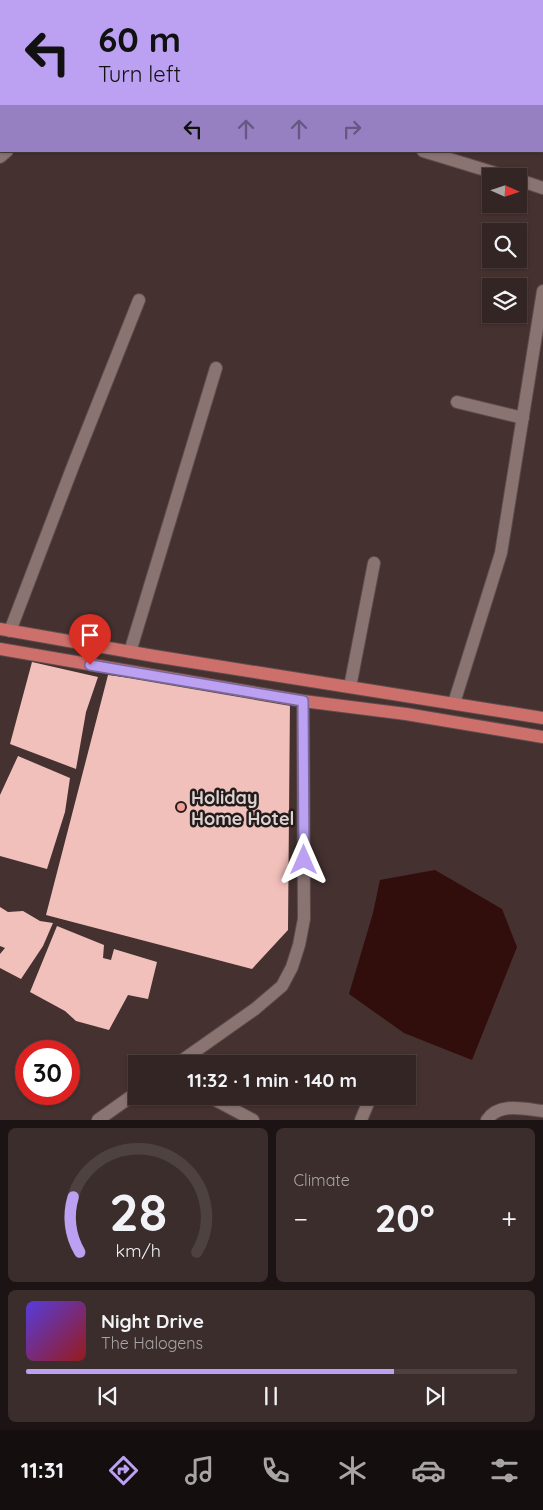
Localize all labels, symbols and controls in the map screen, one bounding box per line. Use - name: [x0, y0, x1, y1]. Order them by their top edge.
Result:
- text: 60 m: [98, 17, 181, 61]
- icon: left: [15, 20, 80, 85]
- text: Turn left: [98, 60, 181, 88]
- icon: left: [179, 115, 207, 143]
- icon: ahead: [232, 115, 260, 143]
- icon: ahead: [285, 115, 313, 143]
- icon: right: [338, 115, 366, 143]
- north arrow: [482, 168, 528, 212]
- map controls: [482, 168, 527, 323]
- button: search: [482, 223, 527, 268]
- button: layers: [482, 278, 527, 323]
- pin: [69, 614, 111, 665]
- icon: arrive: [76, 621, 104, 649]
- place label: Holiday Home Hotel: [191, 786, 294, 830]
- marker: Holiday Home Hotel: [175, 801, 187, 813]
- position arrow: [277, 833, 329, 885]
- speed limit sign: 30: [15, 1040, 80, 1105]
- text: 11:32 · 1 min · 140 m: [187, 1068, 357, 1092]
- text: Climate: [294, 1170, 350, 1190]
- text: 28: [109, 1179, 167, 1244]
- text: 20°: [375, 1194, 435, 1242]
- text: −: [294, 1201, 308, 1236]
- text: +: [501, 1201, 517, 1236]
- text: km/h: [115, 1239, 160, 1261]
- text: Night Drive: [101, 1309, 204, 1333]
- text: The Halogens: [101, 1333, 203, 1353]
- icon: previous: [94, 1382, 122, 1410]
- icon: pause: [257, 1382, 285, 1410]
- icon: next: [421, 1382, 449, 1410]
- icon: directions: [106, 1453, 141, 1488]
- icon: music: [182, 1453, 217, 1488]
- icon: phone: [258, 1453, 293, 1488]
- icon: climate: [335, 1453, 370, 1488]
- icon: car: [411, 1453, 446, 1488]
- icon: filters: [487, 1453, 522, 1488]
- text: 11:31: [21, 1456, 64, 1484]

